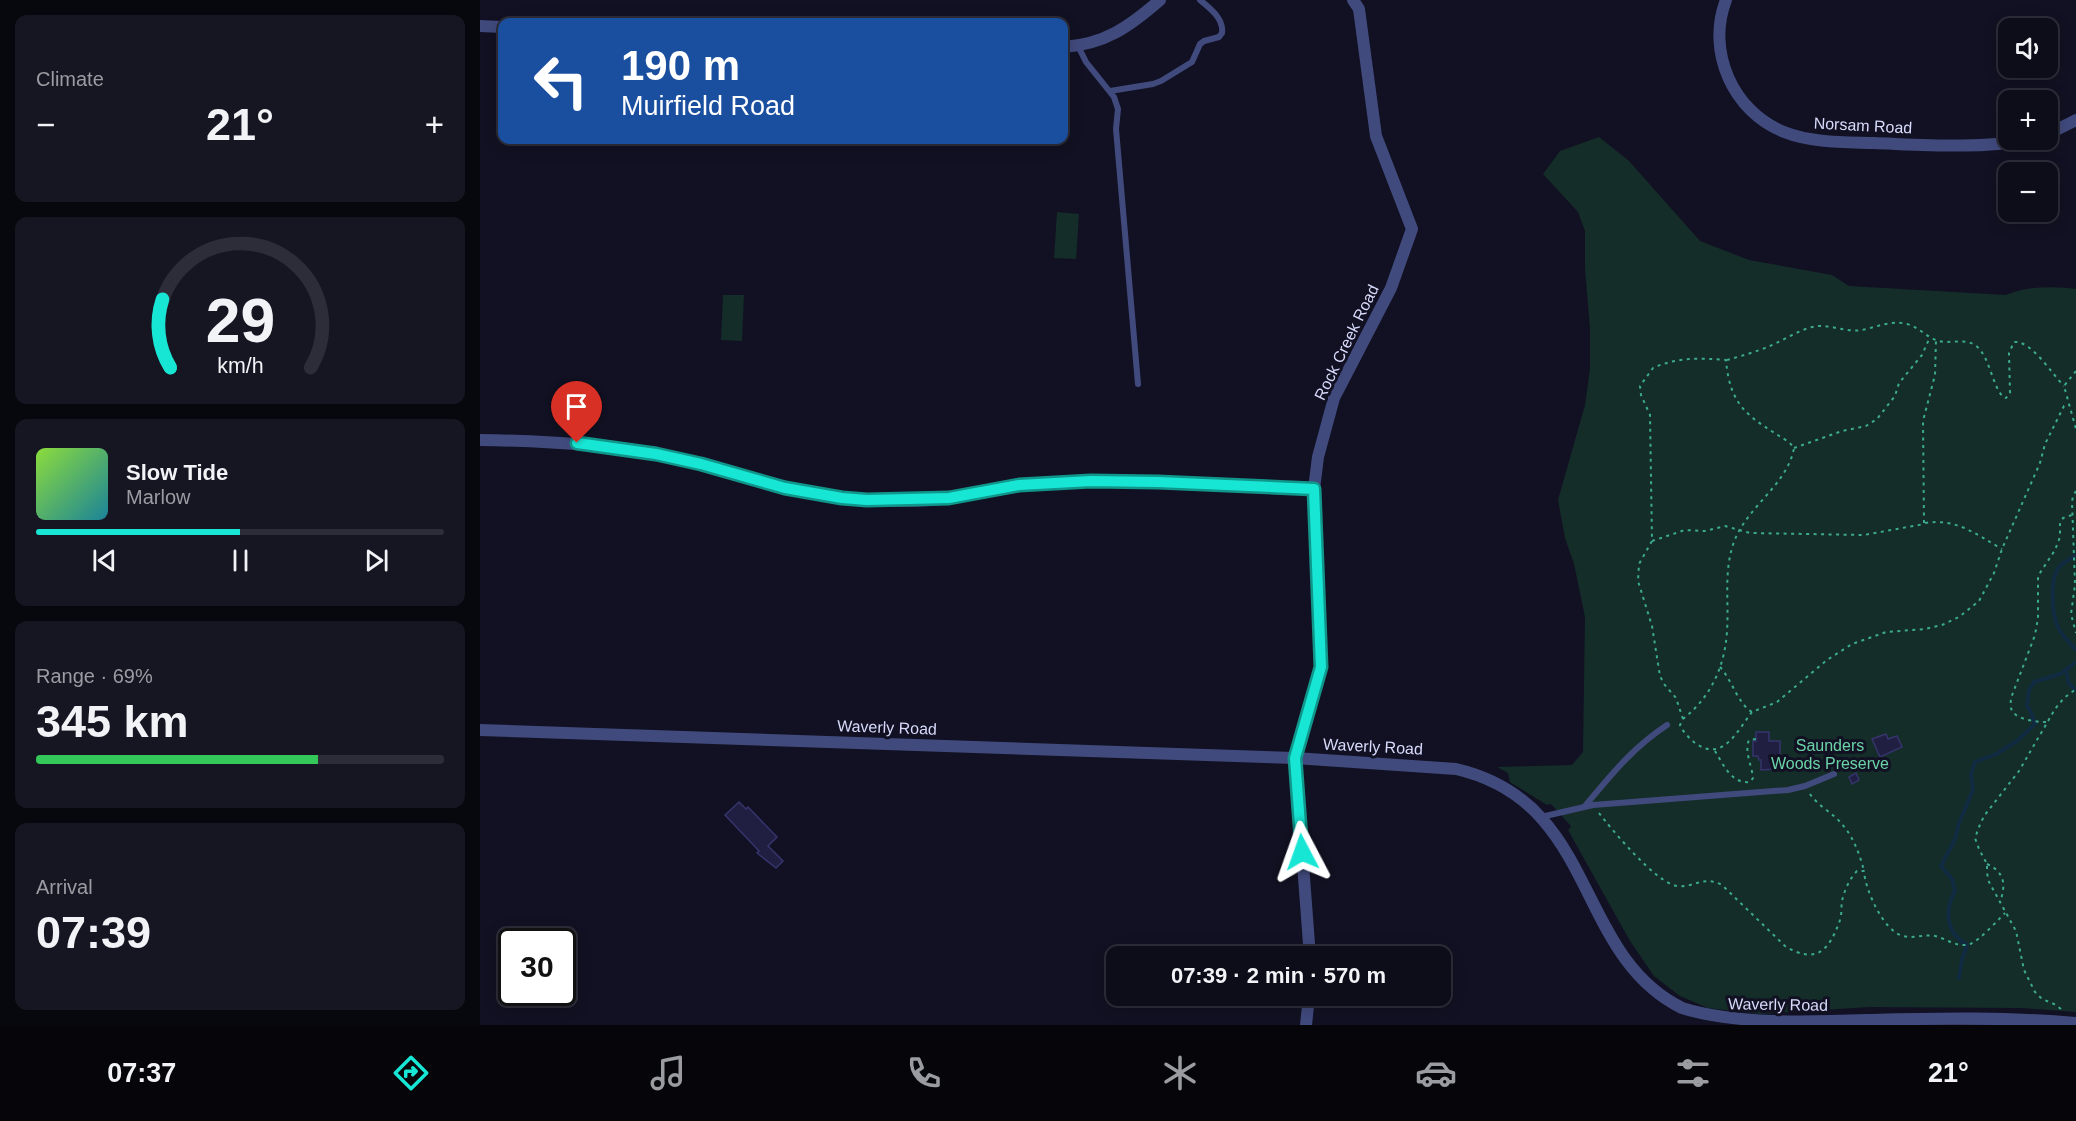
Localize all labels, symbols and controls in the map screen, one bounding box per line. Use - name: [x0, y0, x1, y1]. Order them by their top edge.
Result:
- map controls: [1998, 18, 2058, 222]
- button: sound: [1998, 18, 2058, 78]
- icon: left: [522, 42, 600, 120]
- text: 190 m: [621, 42, 740, 89]
- text: Climate: [36, 68, 104, 90]
- button: +: [1998, 90, 2058, 150]
- text: Muirfield Road: [621, 91, 795, 121]
- text: 21°: [206, 99, 274, 150]
- text: −: [36, 106, 55, 143]
- text: +: [425, 106, 444, 143]
- street label: Norsam Road: [1813, 114, 1913, 137]
- button: −: [1998, 162, 2058, 222]
- street label: Rock Creek Road: [1311, 282, 1382, 403]
- text: 29: [205, 286, 275, 355]
- text: km/h: [217, 354, 263, 378]
- pin: [551, 381, 602, 443]
- icon: arrive: [560, 390, 593, 423]
- text: Slow Tide: [126, 460, 228, 485]
- text: Marlow: [126, 486, 190, 508]
- icon: previous: [88, 544, 121, 577]
- icon: pause: [224, 544, 257, 577]
- icon: next: [360, 544, 393, 577]
- text: Range · 69%: [36, 665, 153, 687]
- text: 345 km: [36, 696, 189, 747]
- street label: Waverly Road: [837, 717, 937, 738]
- street label: Waverly Road: [1323, 735, 1423, 758]
- park label: Saunders Woods Preserve: [1771, 737, 1889, 772]
- position arrow: [1270, 820, 1334, 884]
- text: Arrival: [36, 876, 93, 898]
- text: 07:39: [36, 907, 151, 958]
- speed limit sign: 30: [498, 928, 576, 1006]
- text: 07:39 · 2 min · 570 m: [1171, 963, 1386, 988]
- street label: Waverly Road: [1728, 995, 1828, 1014]
- icon: directions: [390, 1052, 432, 1094]
- icon: music: [647, 1052, 689, 1094]
- icon: phone: [903, 1052, 945, 1094]
- icon: climate: [1159, 1052, 1201, 1094]
- icon: car: [1415, 1052, 1457, 1094]
- icon: filters: [1672, 1052, 1714, 1094]
- text: 07:37: [107, 1058, 176, 1088]
- text: 21°: [1928, 1058, 1969, 1088]

